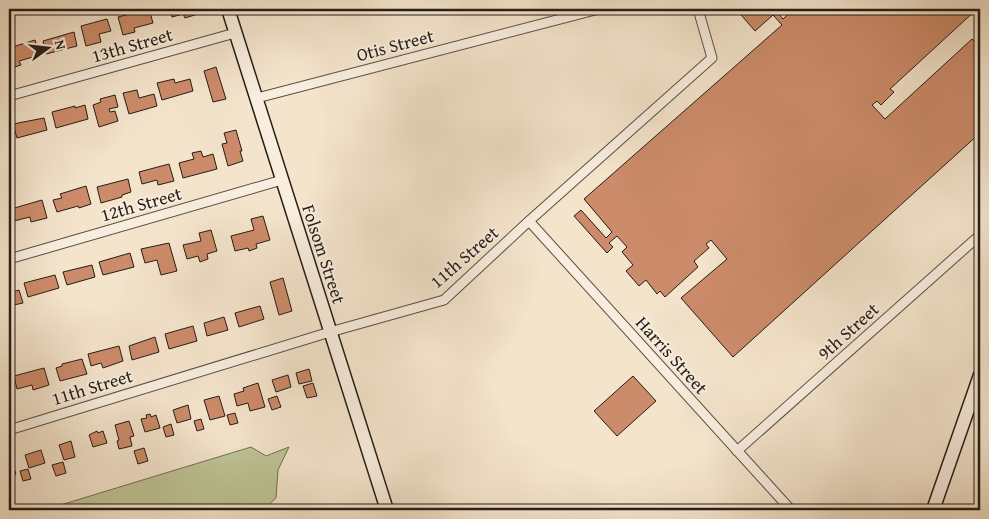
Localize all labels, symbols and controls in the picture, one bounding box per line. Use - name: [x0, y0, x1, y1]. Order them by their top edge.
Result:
- street label: 13th Street: [88, 20, 176, 69]
- north arrow: [22, 22, 72, 72]
- street label: Otis Street: [353, 22, 437, 68]
- text: N: [50, 38, 72, 52]
- street label: 12th Street: [97, 179, 185, 228]
- street label: Folsom Street: [295, 201, 353, 308]
- street label: 11th Street: [424, 219, 505, 295]
- street label: 9th Street: [811, 296, 885, 366]
- street label: Harris Street: [630, 310, 715, 401]
- street label: 11th Street: [48, 362, 136, 412]

